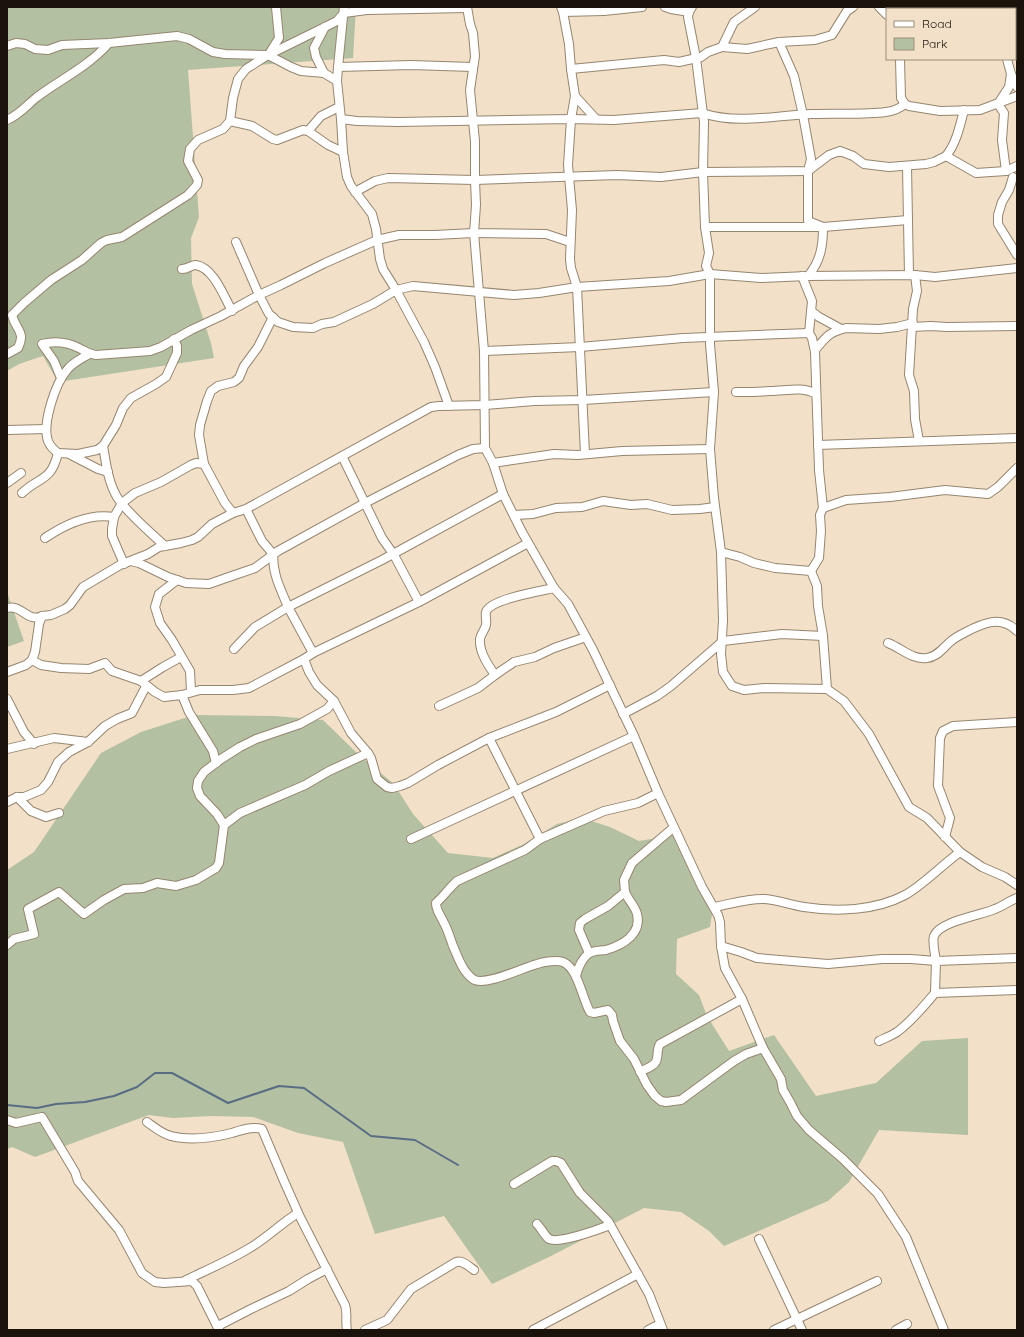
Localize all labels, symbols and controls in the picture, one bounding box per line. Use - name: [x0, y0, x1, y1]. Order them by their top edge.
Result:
- legend: [886, 8, 1016, 60]
- text: Road: [922, 16, 952, 31]
- text: Park: [922, 36, 947, 51]

